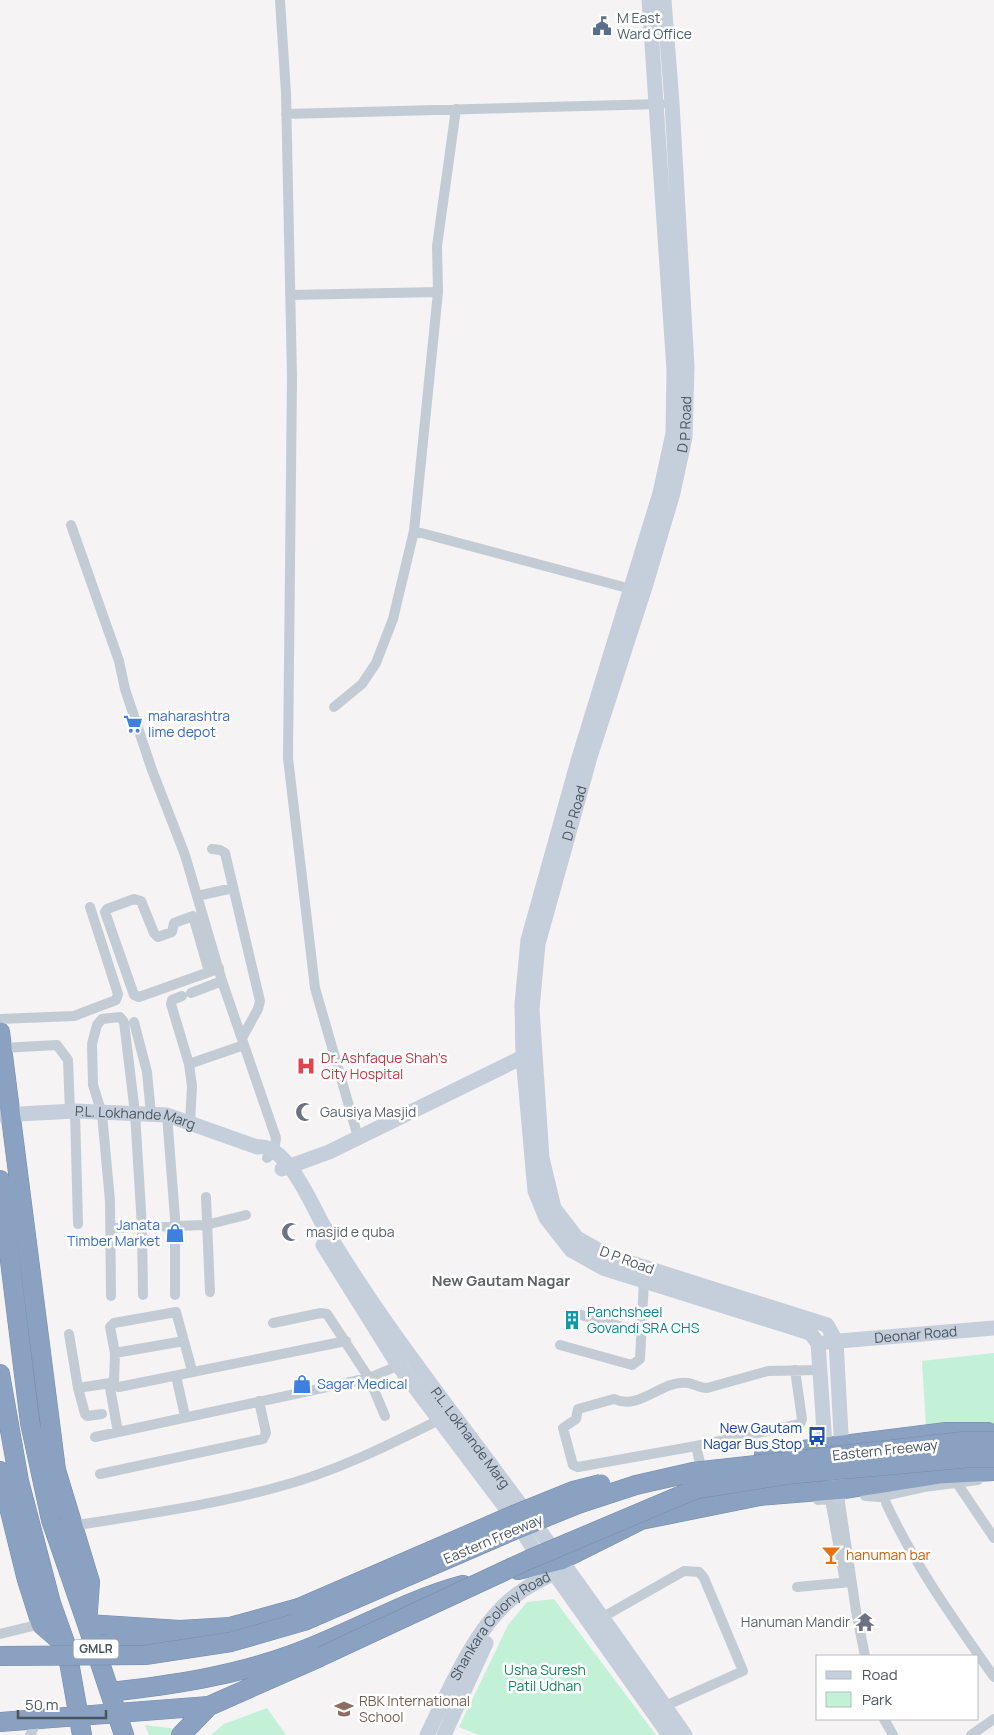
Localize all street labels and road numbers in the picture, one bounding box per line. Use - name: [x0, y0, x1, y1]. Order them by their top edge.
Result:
- street label: D P Road: [672, 396, 695, 454]
- street label: D P Road: [557, 783, 591, 843]
- street label: P.L. Lokhande Marg: [74, 1101, 198, 1133]
- street label: D P Road: [597, 1241, 657, 1278]
- street label: Deonar Road: [873, 1321, 958, 1347]
- street label: P.L. Lokhande Marg: [427, 1383, 515, 1492]
- street label: Eastern Freeway: [831, 1434, 939, 1464]
- street label: Eastern Freeway: [440, 1509, 546, 1568]
- street label: Shankara Colony Road: [445, 1567, 554, 1684]
- road number: GMLR: [74, 1640, 118, 1658]

